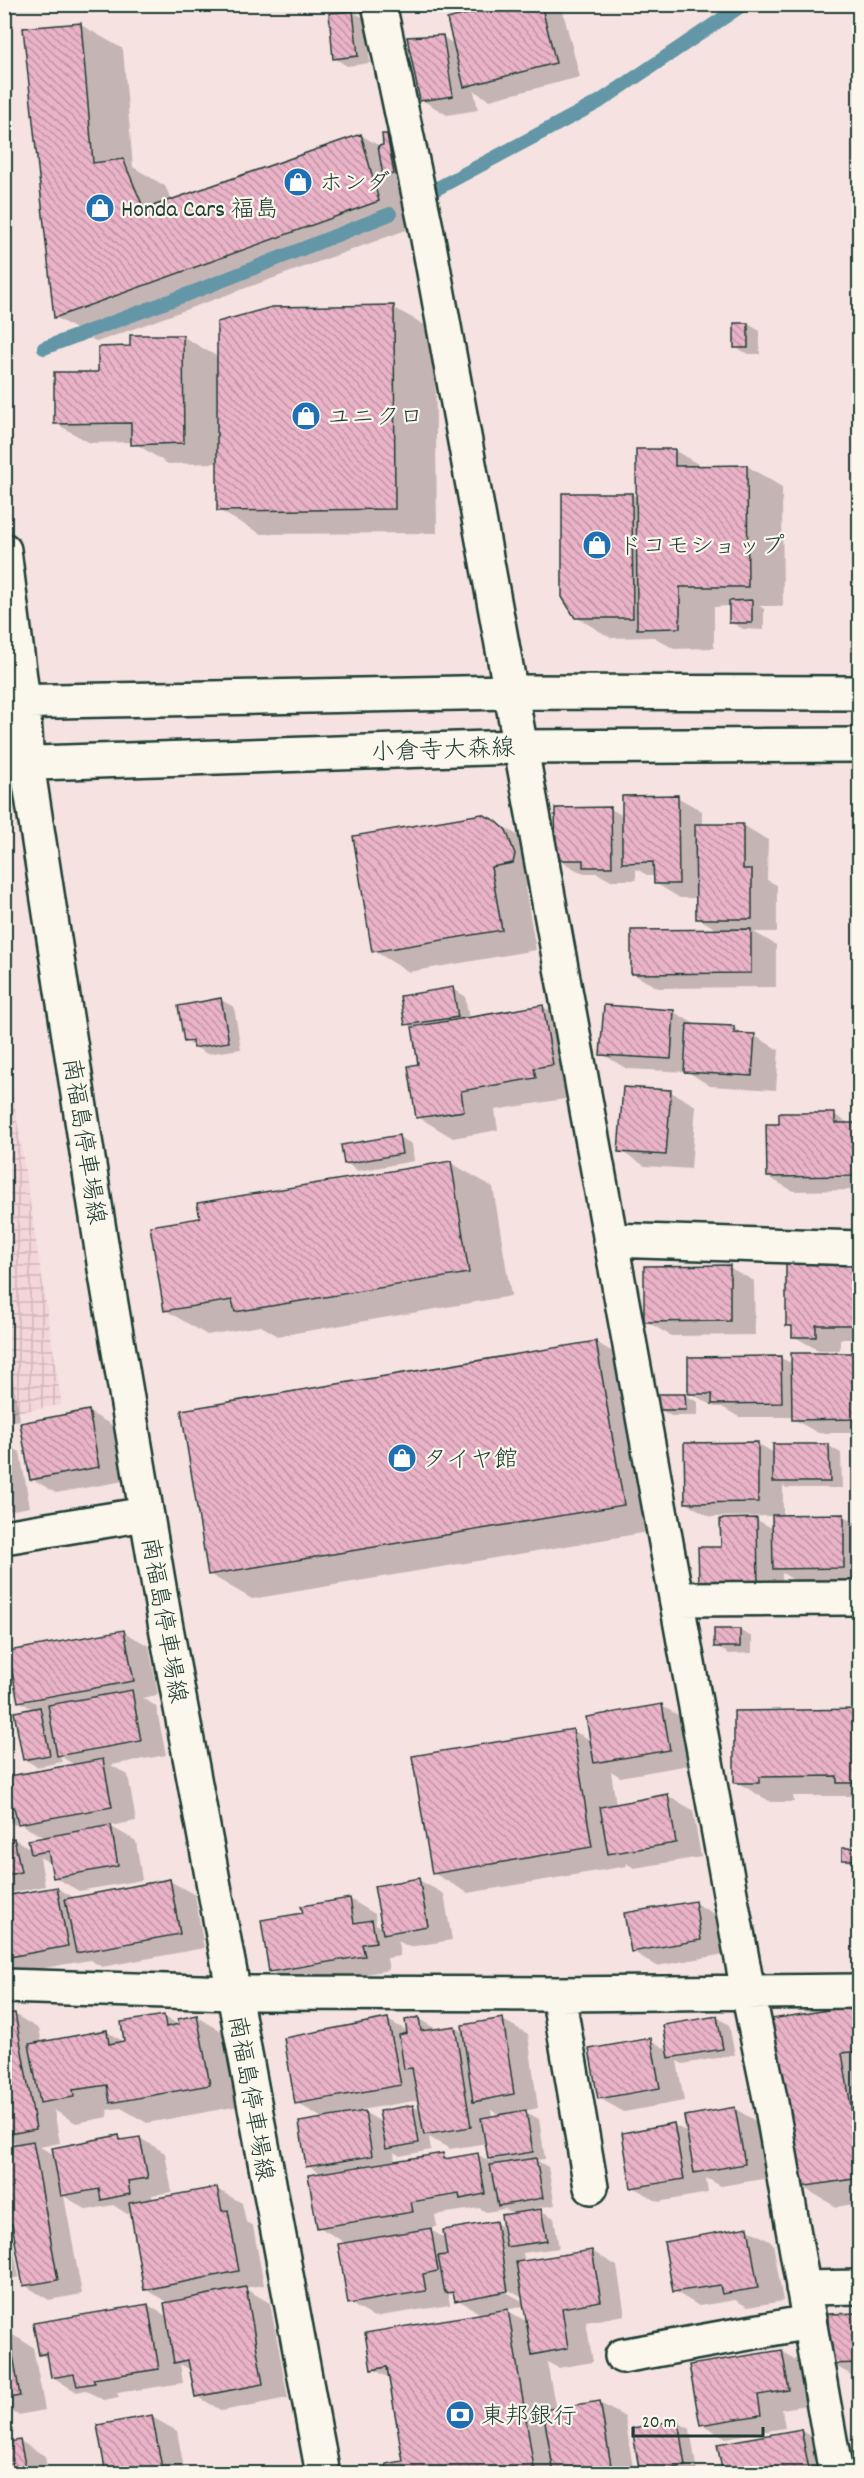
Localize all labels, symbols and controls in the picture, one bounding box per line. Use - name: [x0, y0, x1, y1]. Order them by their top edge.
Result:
- shop icon: ホンダ: [282, 166, 314, 198]
- place label: ホンダ: [319, 168, 390, 202]
- shop icon: Honda Cars 福島: [84, 192, 116, 224]
- place label: Honda Cars 福島: [121, 194, 279, 228]
- shop icon: ユニクロ: [290, 400, 322, 432]
- place label: ユニクロ: [327, 402, 423, 436]
- shop icon: ドコモショップ: [581, 529, 613, 561]
- place label: ドコモショップ: [618, 531, 785, 565]
- street label: 小倉寺大森線: [371, 732, 516, 772]
- street label: 南福島停車場線: [52, 1056, 112, 1227]
- shop icon: タイヤ館: [386, 1442, 418, 1474]
- place label: タイヤ館: [423, 1444, 518, 1478]
- street label: 南福島停車場線: [131, 1535, 193, 1706]
- street label: 南福島停車場線: [218, 2013, 280, 2184]
- bank icon: 東邦銀行: [444, 2399, 476, 2431]
- scale bar: [633, 2400, 764, 2438]
- place label: 東邦銀行: [481, 2401, 577, 2435]
- text: 20 m: [642, 2411, 676, 2436]

